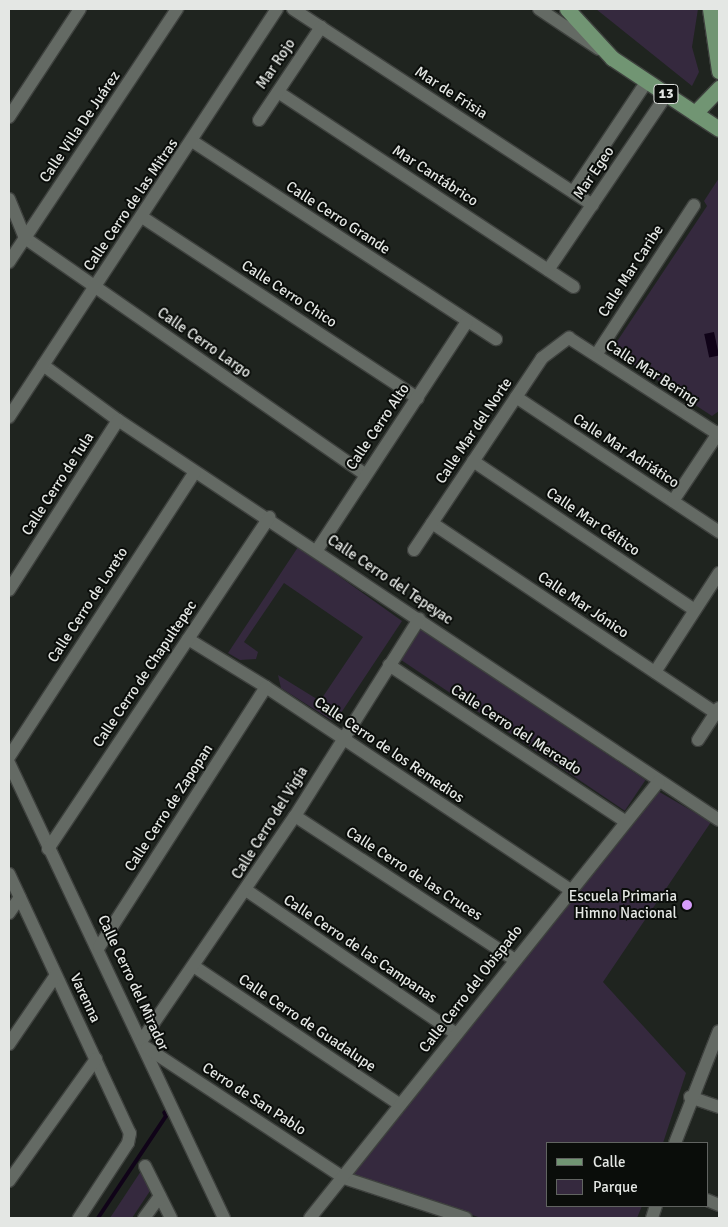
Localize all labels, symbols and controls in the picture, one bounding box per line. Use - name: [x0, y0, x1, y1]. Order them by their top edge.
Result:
- street label: Mar Rojo: [253, 35, 299, 93]
- street label: Mar de Frisia: [411, 63, 491, 123]
- street label: Calle Villa De Juárez: [36, 68, 124, 186]
- road number: 13: [652, 82, 680, 106]
- street label: Calle Cerro de las Mitras: [80, 135, 182, 275]
- street label: Mar Cantábrico: [389, 142, 481, 210]
- street label: Mar Egeo: [570, 143, 618, 203]
- street label: Calle Cerro Grande: [283, 178, 393, 258]
- street label: Calle Mar Caribe: [595, 222, 667, 320]
- street label: Calle Cerro Chico: [238, 256, 340, 332]
- street label: Calle Cerro Largo: [154, 304, 254, 382]
- street label: Calle Mar Bering: [602, 336, 702, 410]
- street label: Calle Mar del Norte: [432, 375, 516, 487]
- street label: Calle Cerro Alto: [343, 380, 413, 474]
- street label: Calle Mar Adriático: [570, 410, 682, 492]
- street label: Calle Cerro de Tula: [18, 429, 98, 539]
- street label: Calle Mar Céltico: [543, 484, 643, 560]
- street label: Calle Cerro del Tepeyac: [324, 531, 456, 629]
- street label: Calle Cerro de Loreto: [44, 544, 132, 666]
- street label: Calle Mar Jónico: [534, 568, 632, 642]
- street label: Calle Cerro de Chapultepec: [89, 597, 201, 751]
- street label: Calle Cerro del Mercado: [447, 681, 585, 779]
- street label: Calle Cerro de los Remedios: [311, 693, 467, 807]
- street label: Calle Cerro de Zapopan: [121, 741, 217, 875]
- street label: Calle Cerro del Vigía: [228, 763, 312, 883]
- street label: Calle Cerro de las Cruces: [343, 823, 485, 925]
- place label: Escuela Primaria Himno Nacional: [569, 887, 677, 922]
- street label: Calle Cerro de las Campanas: [280, 891, 440, 1007]
- marker: Escuela Primaria Himno Nacional: [681, 899, 693, 911]
- street label: Calle Cerro del Mirador: [94, 912, 172, 1054]
- street label: Calle Cerro del Obispado: [416, 922, 526, 1056]
- street label: Varenna: [66, 970, 104, 1026]
- street label: Calle Cerro de Guadalupe: [235, 970, 379, 1076]
- street label: Cerro de San Pablo: [199, 1059, 309, 1139]
- legend: [546, 1142, 708, 1207]
- text: Calle: [593, 1153, 626, 1171]
- text: Parque: [593, 1178, 638, 1196]

